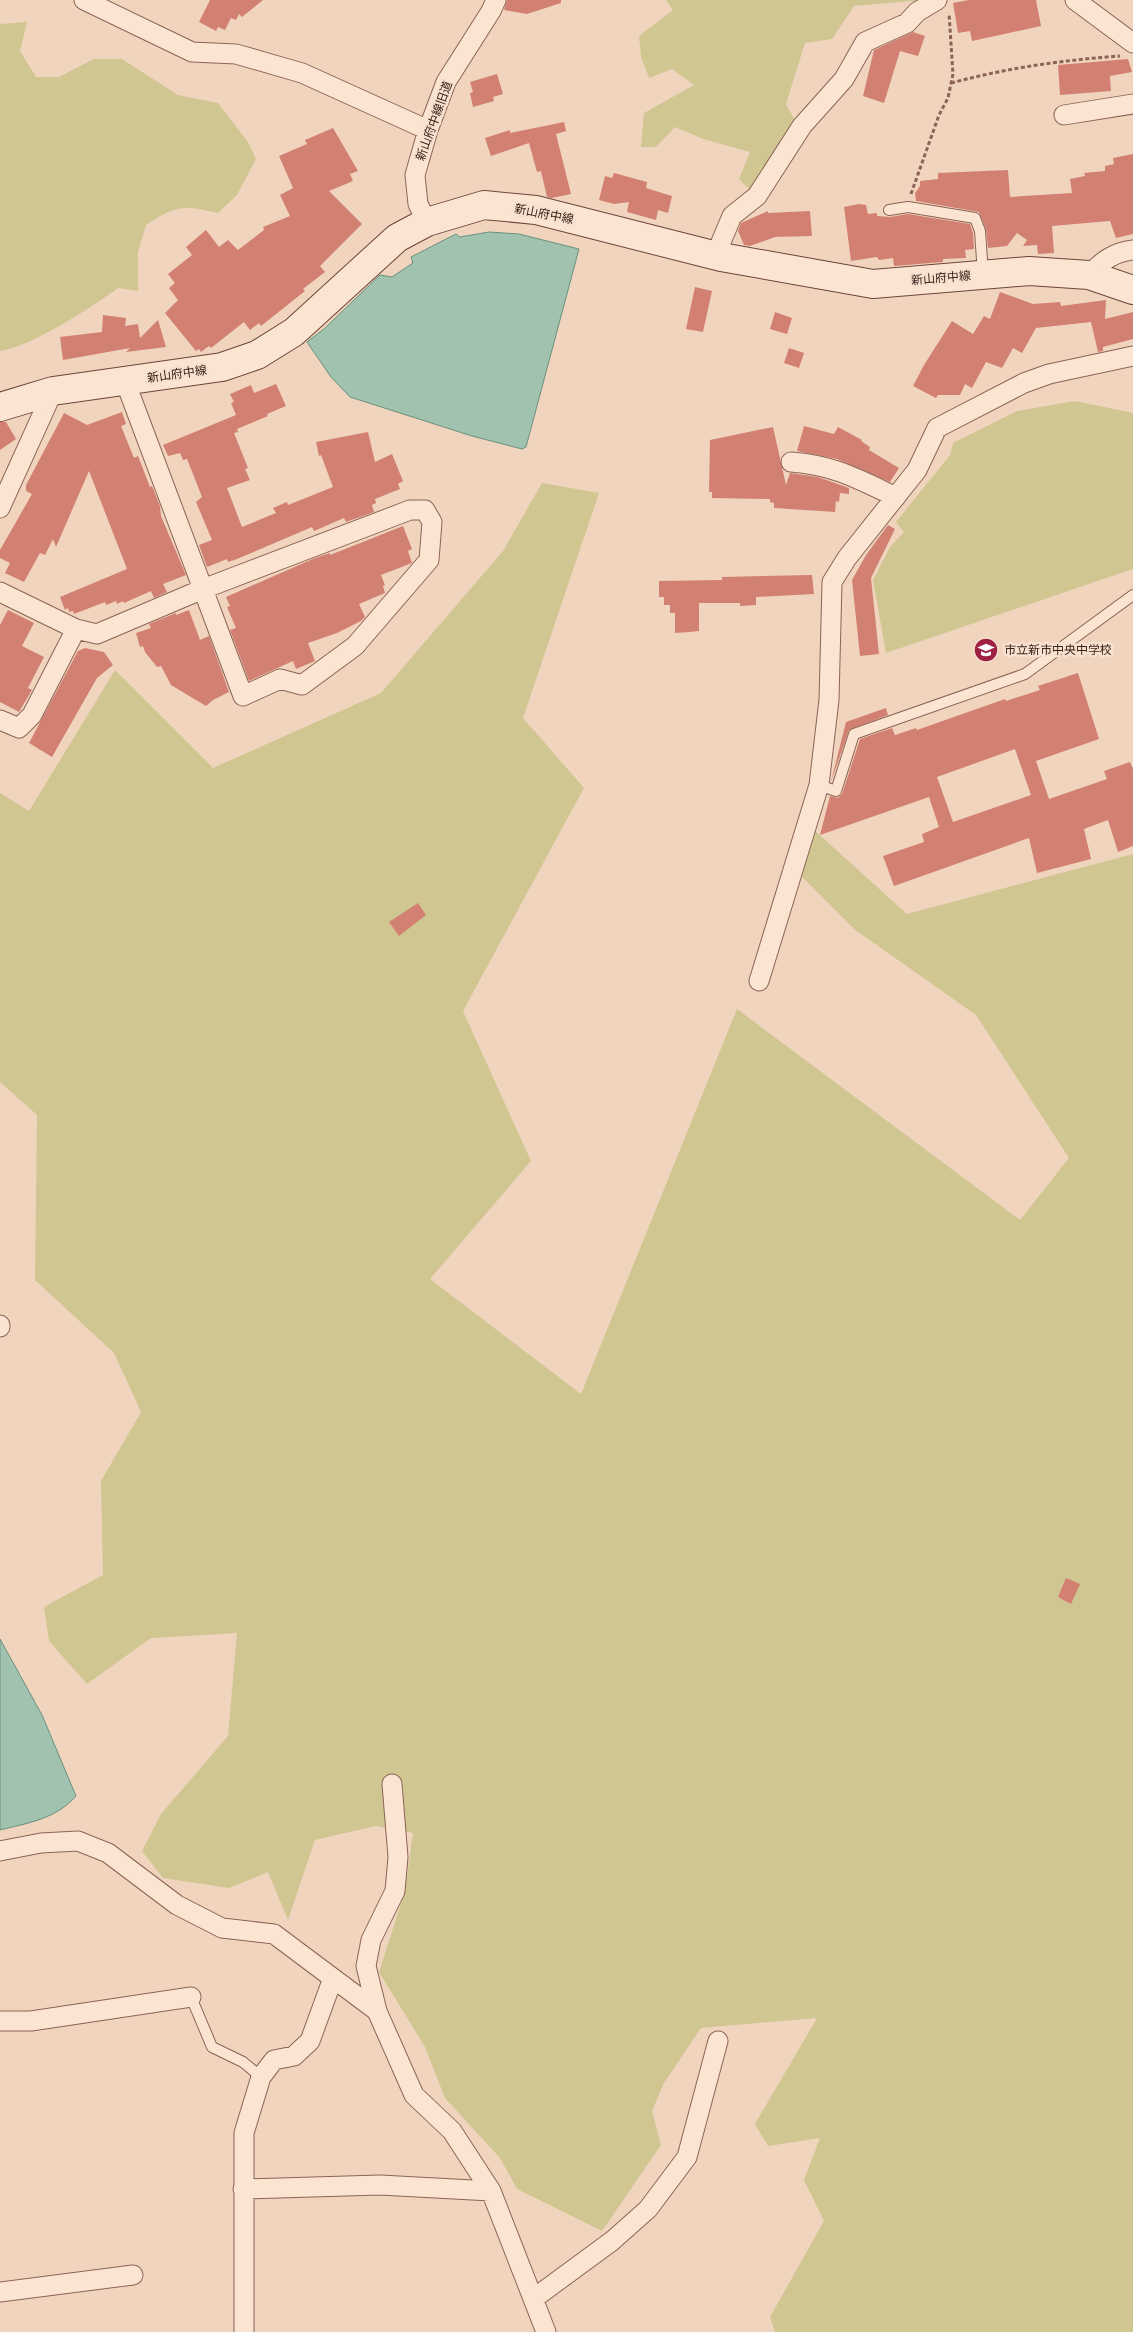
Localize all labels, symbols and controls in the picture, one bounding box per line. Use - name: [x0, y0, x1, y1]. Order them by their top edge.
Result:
- street label: 新山府中線旧道: [413, 79, 455, 163]
- street label: 新山府中線: [513, 201, 575, 227]
- street label: 新山府中線: [910, 268, 972, 288]
- street label: 新山府中線: [146, 363, 208, 385]
- school or university icon: 市立新市中央中学校: [973, 637, 999, 663]
- place label: 市立新市中央中学校: [1004, 643, 1112, 657]

